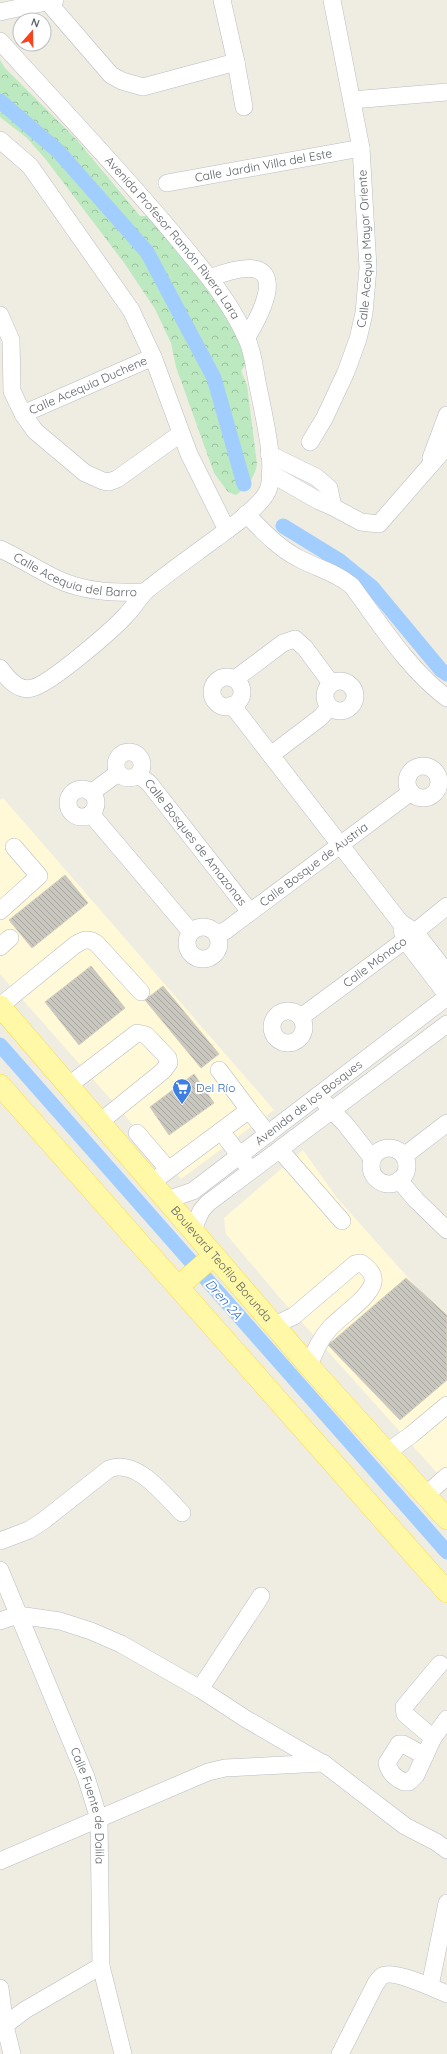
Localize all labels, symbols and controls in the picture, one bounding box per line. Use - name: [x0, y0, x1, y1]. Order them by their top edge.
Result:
- north arrow: [12, 12, 52, 52]
- text: N: [29, 15, 42, 31]
- street label: Calle Jardin Villa del Este: [194, 145, 333, 185]
- street label: Avenida Profesor Ramón Rivera Lara: [102, 153, 243, 322]
- street label: Calle Acequia Mayor Oriente: [353, 169, 375, 329]
- street label: Calle Acequia Duchene: [26, 352, 149, 418]
- street label: Calle Acequia del Barro: [11, 549, 137, 599]
- street label: Calle Bosques de Amazonas: [142, 776, 250, 909]
- street label: Calle Bosque de Austria: [256, 819, 371, 910]
- street label: Calle Mónaco: [340, 933, 409, 990]
- street label: Avenida de los Bosques: [252, 1056, 365, 1148]
- supermarket icon: Del Río: [171, 1077, 193, 1105]
- place label: Del Río: [196, 1080, 235, 1095]
- street label: Boulevard Teofilo Borunda: [168, 1203, 276, 1325]
- water label: Dren 2A: [202, 1276, 246, 1323]
- street label: Calle Fuente de Dalila: [67, 1745, 108, 1864]

